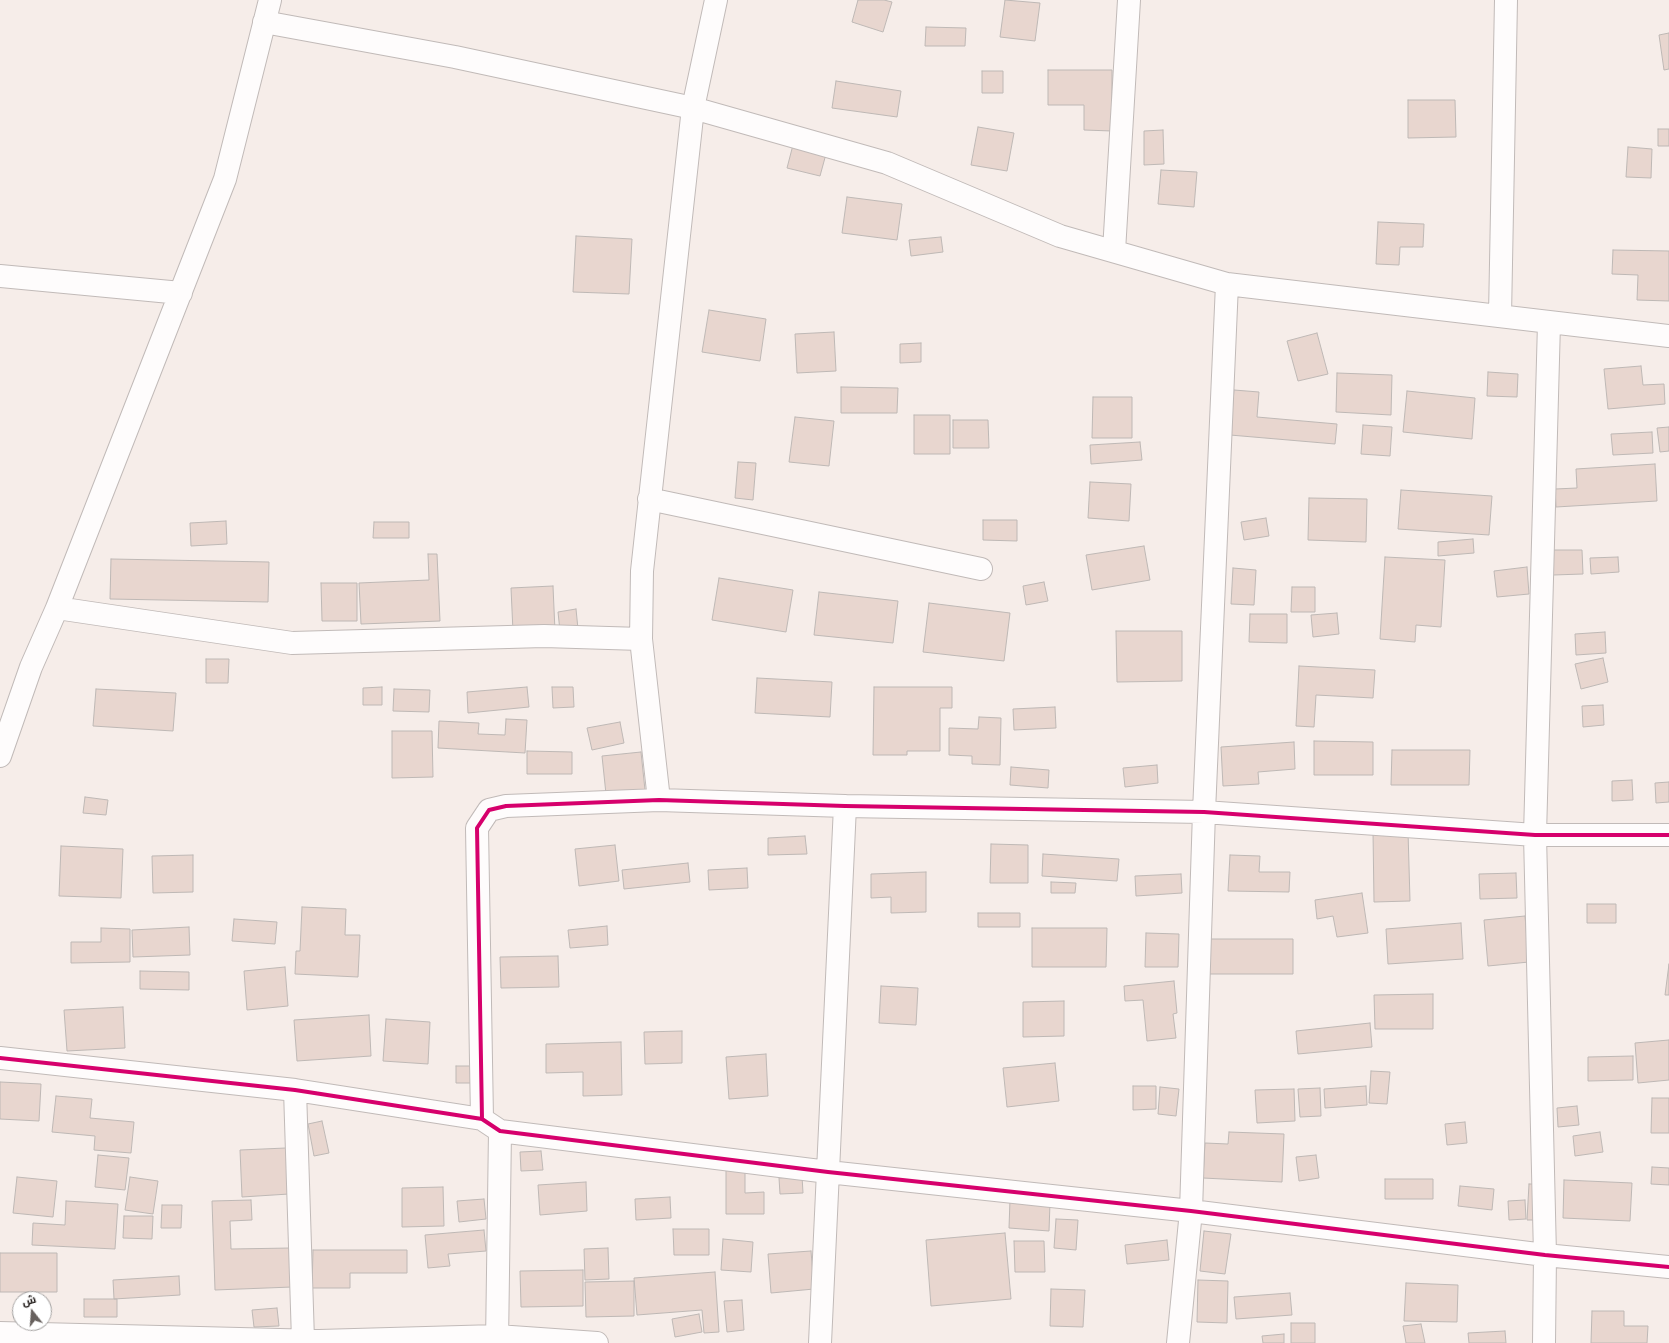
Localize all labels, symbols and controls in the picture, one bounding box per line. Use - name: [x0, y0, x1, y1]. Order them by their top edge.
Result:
- north arrow: [12, 1291, 52, 1331]
- text: ش: [20, 1291, 38, 1309]

